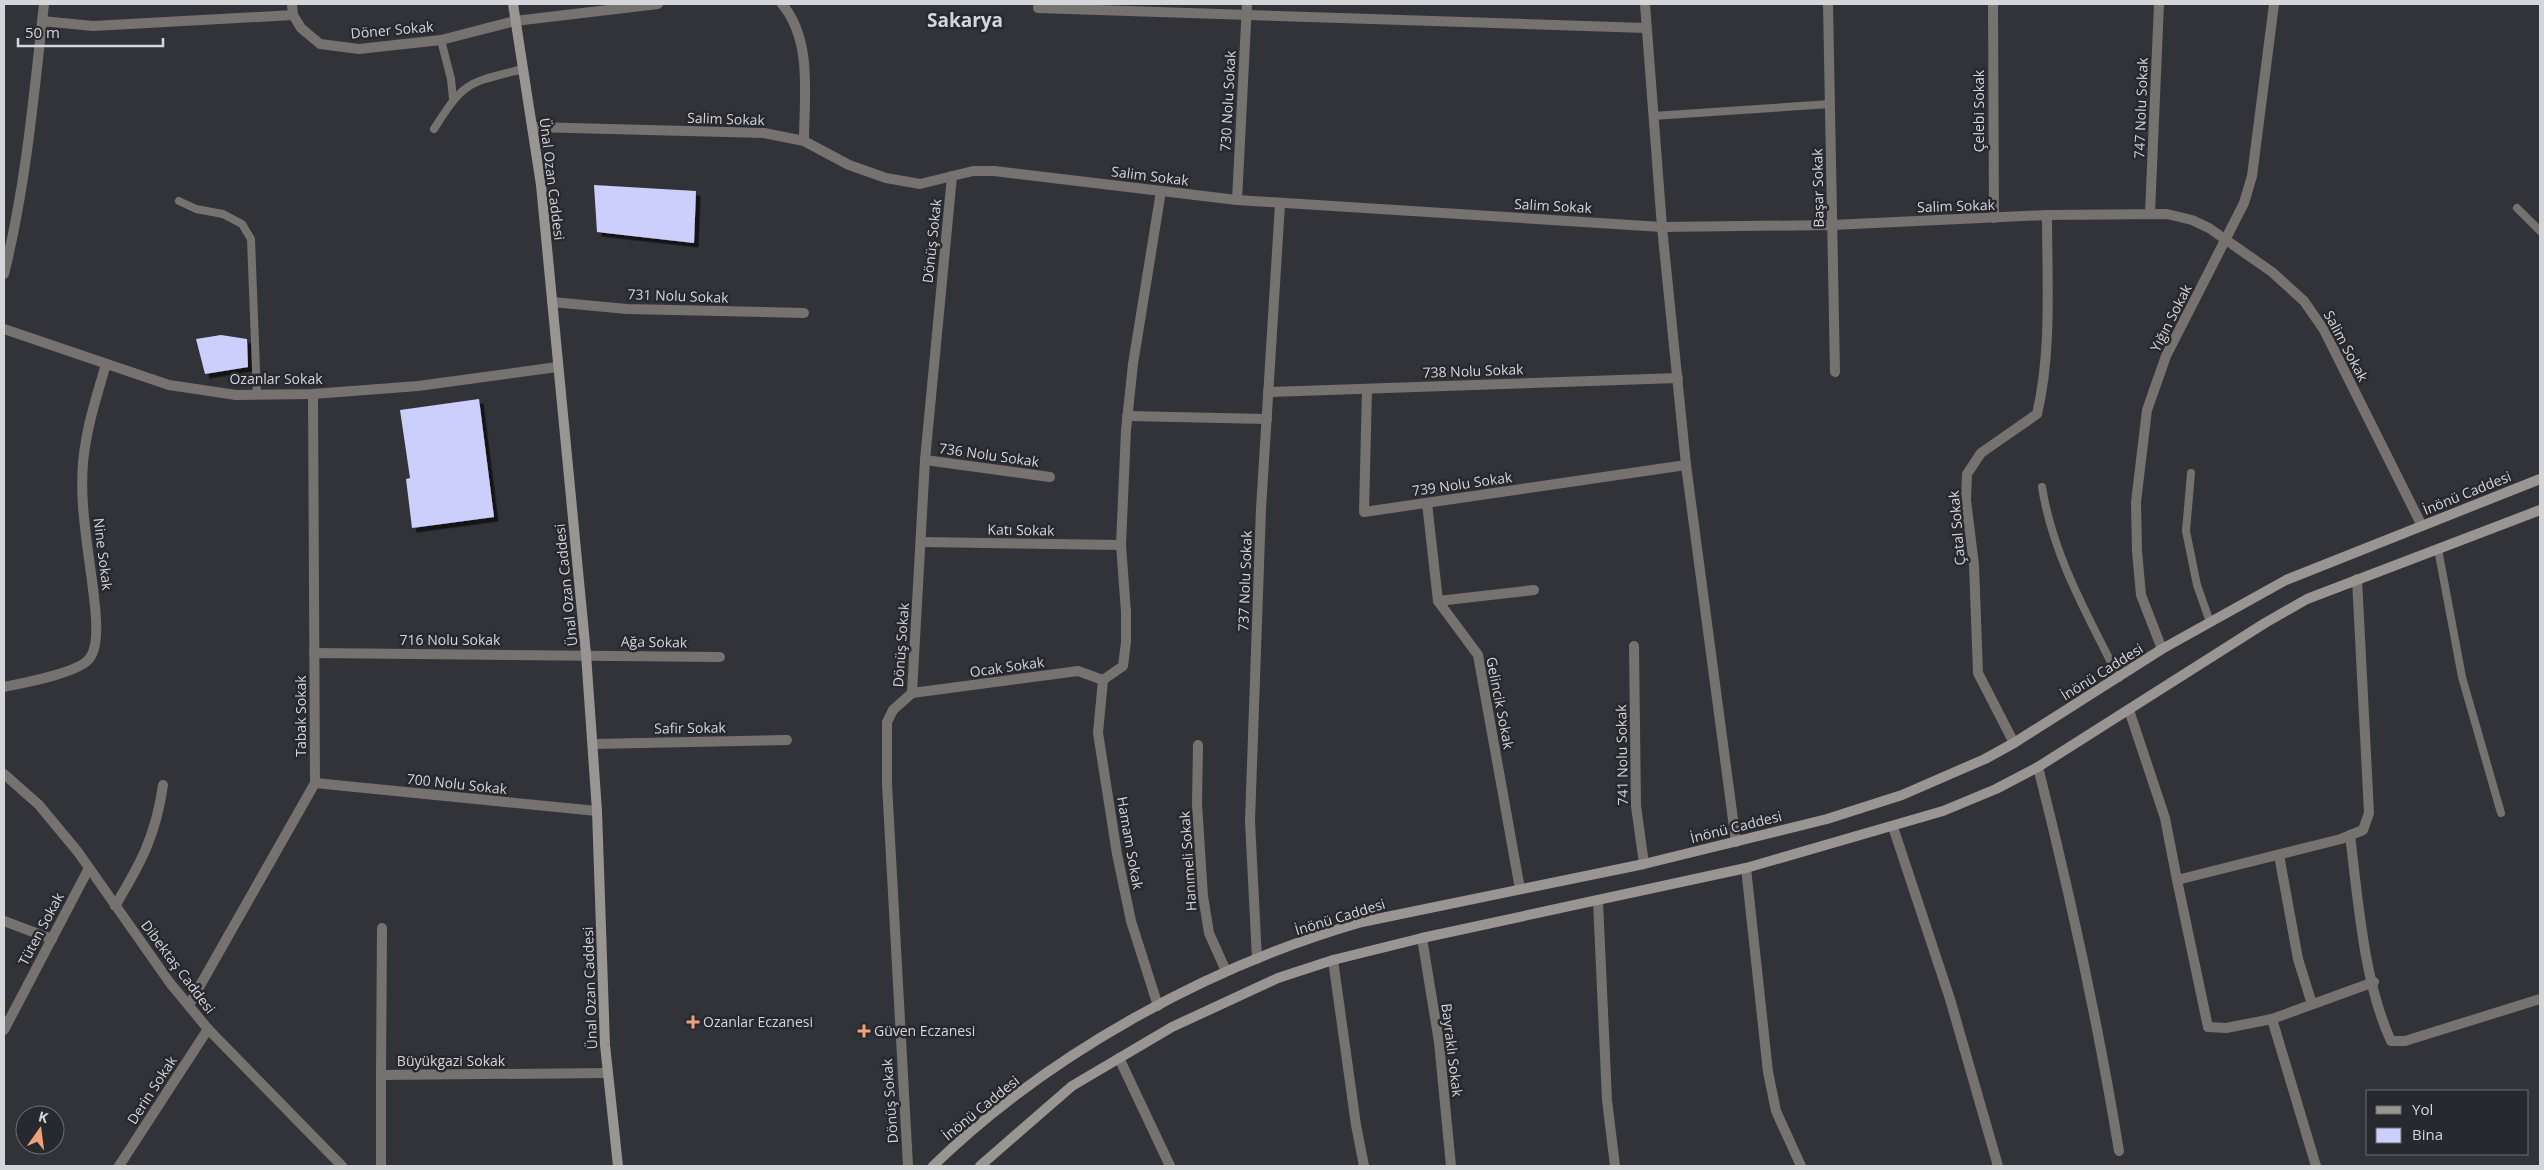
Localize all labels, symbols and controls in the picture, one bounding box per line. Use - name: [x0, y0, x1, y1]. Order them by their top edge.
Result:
- district label: Sakarya: [927, 7, 1003, 33]
- scale bar: [18, 15, 162, 47]
- street label: Döner Sokak: [350, 16, 435, 43]
- text: 50 m: [25, 22, 60, 42]
- street label: 730 Nolu Sokak: [1215, 49, 1240, 152]
- street label: 747 Nolu Sokak: [2129, 57, 2152, 159]
- street label: Çelebi Sokak: [1969, 69, 1988, 152]
- street label: Salim Sokak: [687, 108, 766, 129]
- street label: Ünal Ozan Caddesi: [536, 117, 569, 241]
- street label: Başar Sokak: [1807, 148, 1828, 228]
- street label: Salim Sokak: [1110, 161, 1190, 190]
- street label: Salim Sokak: [1514, 194, 1593, 217]
- street label: Salim Sokak: [1917, 195, 1996, 216]
- street label: Dönüş Sokak: [918, 197, 945, 284]
- street label: Yığın Sokak: [2145, 280, 2196, 355]
- street label: 731 Nolu Sokak: [627, 284, 729, 307]
- street label: Salim Sokak: [2320, 307, 2373, 385]
- street label: 738 Nolu Sokak: [1422, 359, 1524, 382]
- street label: Ozanlar Sokak: [229, 369, 323, 388]
- street label: 736 Nolu Sokak: [938, 438, 1041, 471]
- street label: İnönü Caddesi: [2420, 466, 2514, 519]
- street label: 739 Nolu Sokak: [1411, 467, 1514, 500]
- street label: Çatal Sokak: [1944, 489, 1969, 566]
- street label: Nine Sokak: [90, 517, 117, 592]
- street label: Katı Sokak: [987, 519, 1055, 540]
- street label: Ünal Ozan Caddesi: [550, 523, 581, 647]
- street label: 737 Nolu Sokak: [1233, 530, 1256, 632]
- street label: Dönüş Sokak: [888, 601, 913, 688]
- street label: 716 Nolu Sokak: [400, 630, 501, 649]
- street label: Ağa Sokak: [621, 631, 688, 652]
- street label: İnönü Caddesi: [2057, 639, 2146, 704]
- street label: Ocak Sokak: [968, 652, 1046, 681]
- street label: Gelincik Sokak: [1482, 655, 1519, 751]
- street label: Tabak Sokak: [291, 675, 310, 757]
- street label: 741 Nolu Sokak: [1611, 704, 1632, 806]
- street label: Safir Sokak: [654, 717, 727, 738]
- street label: 700 Nolu Sokak: [406, 769, 509, 798]
- street label: Hamam Sokak: [1113, 795, 1148, 891]
- street label: İnönü Caddesi: [1688, 806, 1784, 847]
- street label: Hanımeli Sokak: [1174, 810, 1200, 912]
- street label: Tüten Sokak: [13, 888, 68, 969]
- street label: İnönü Caddesi: [1292, 894, 1387, 939]
- street label: Dibektaş Caddesi: [137, 916, 220, 1017]
- street label: Ünal Ozan Caddesi: [578, 926, 601, 1050]
- street label: Bayraklı Sokak: [1437, 1002, 1468, 1098]
- place label: Ozanlar Eczanesi: [703, 1012, 813, 1031]
- marker: Ozanlar Eczanesi: [687, 1016, 699, 1028]
- place label: Güven Eczanesi: [874, 1021, 975, 1040]
- marker: Güven Eczanesi: [858, 1025, 870, 1037]
- street label: Derin Sokak: [122, 1051, 181, 1128]
- street label: Büyükgazi Sokak: [397, 1051, 506, 1070]
- street label: Dönüş Sokak: [877, 1058, 902, 1144]
- street label: İnönü Caddesi: [938, 1071, 1023, 1144]
- legend: [2366, 1090, 2529, 1155]
- text: Yol: [2412, 1099, 2433, 1119]
- north arrow: [15, 1105, 65, 1155]
- text: K: [36, 1107, 51, 1127]
- text: Bina: [2412, 1124, 2443, 1144]

